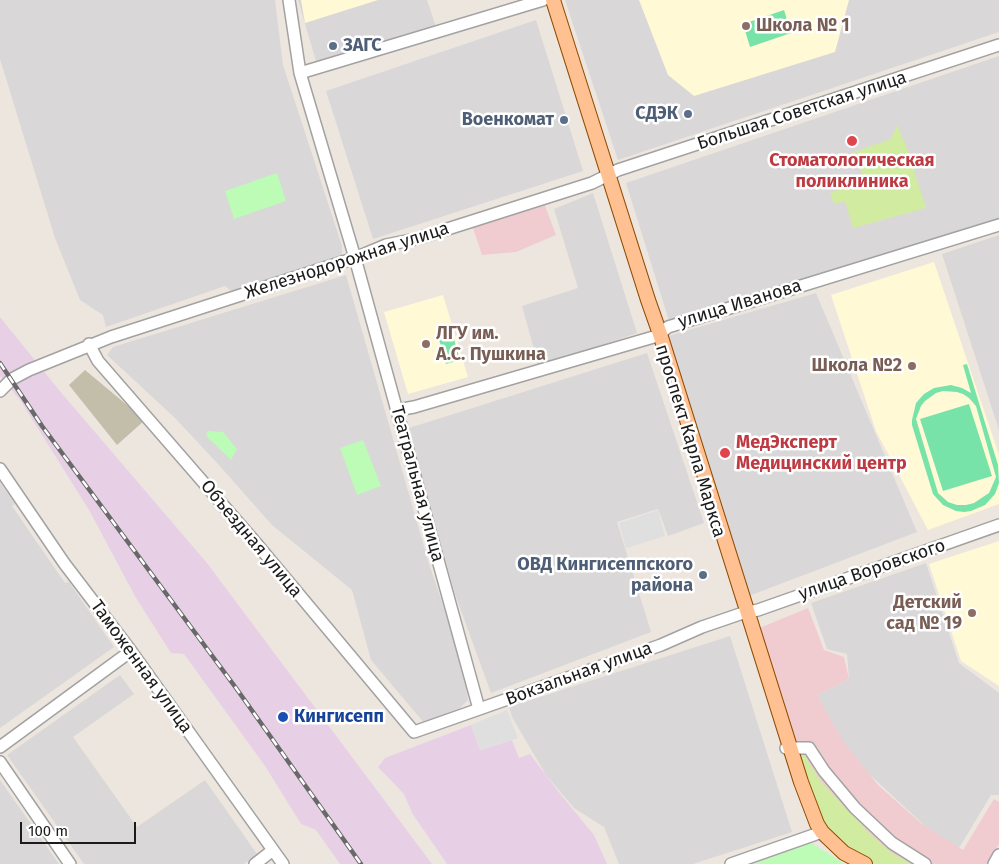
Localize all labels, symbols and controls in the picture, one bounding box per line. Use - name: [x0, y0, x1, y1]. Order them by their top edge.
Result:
- place label: Школа № 1: [756, 15, 850, 37]
- marker: Школа № 1: [740, 20, 752, 32]
- place label: ЗАГС: [343, 35, 382, 57]
- marker: ЗАГС: [327, 40, 339, 52]
- street label: Большая Советская улица: [695, 67, 909, 155]
- place label: СДЭК: [635, 103, 678, 125]
- marker: СДЭК: [682, 108, 694, 120]
- place label: Военкомат: [462, 109, 554, 131]
- marker: Военкомат: [558, 114, 570, 126]
- marker: Стоматологическая поликлиника: [845, 134, 859, 148]
- place label: Стоматологическая поликлиника: [769, 150, 935, 192]
- street label: Железнодорожная улица: [242, 218, 452, 304]
- street label: улица Иванова: [676, 275, 804, 333]
- place label: ЛГУ им. А.С. Пушкина: [436, 323, 546, 366]
- marker: ЛГУ им. А.С. Пушкина: [420, 338, 432, 350]
- street label: проспект Карла Маркса: [650, 342, 730, 540]
- place label: Школа №2: [812, 355, 902, 377]
- marker: Школа №2: [906, 360, 918, 372]
- street label: Театральная улица: [386, 404, 448, 564]
- place label: МедЭксперт Медицинский центр: [736, 432, 907, 474]
- marker: МедЭксперт Медицинский центр: [718, 446, 732, 460]
- street label: Объездная улица: [196, 476, 306, 602]
- street label: улица Воровского: [796, 535, 948, 605]
- place label: ОВД Кингисеппского района: [517, 554, 693, 596]
- marker: ОВД Кингисеппского района: [697, 569, 709, 581]
- place label: Детский сад № 19: [886, 592, 962, 634]
- street label: Таможенная улица: [85, 596, 197, 738]
- marker: Детский сад № 19: [966, 607, 978, 619]
- street label: Вокзальная улица: [503, 637, 655, 711]
- place label: Кингисепп: [294, 706, 384, 728]
- marker: Кингисепп: [276, 710, 290, 724]
- scale bar: [22, 812, 139, 844]
- text: 100 m: [28, 822, 68, 840]

